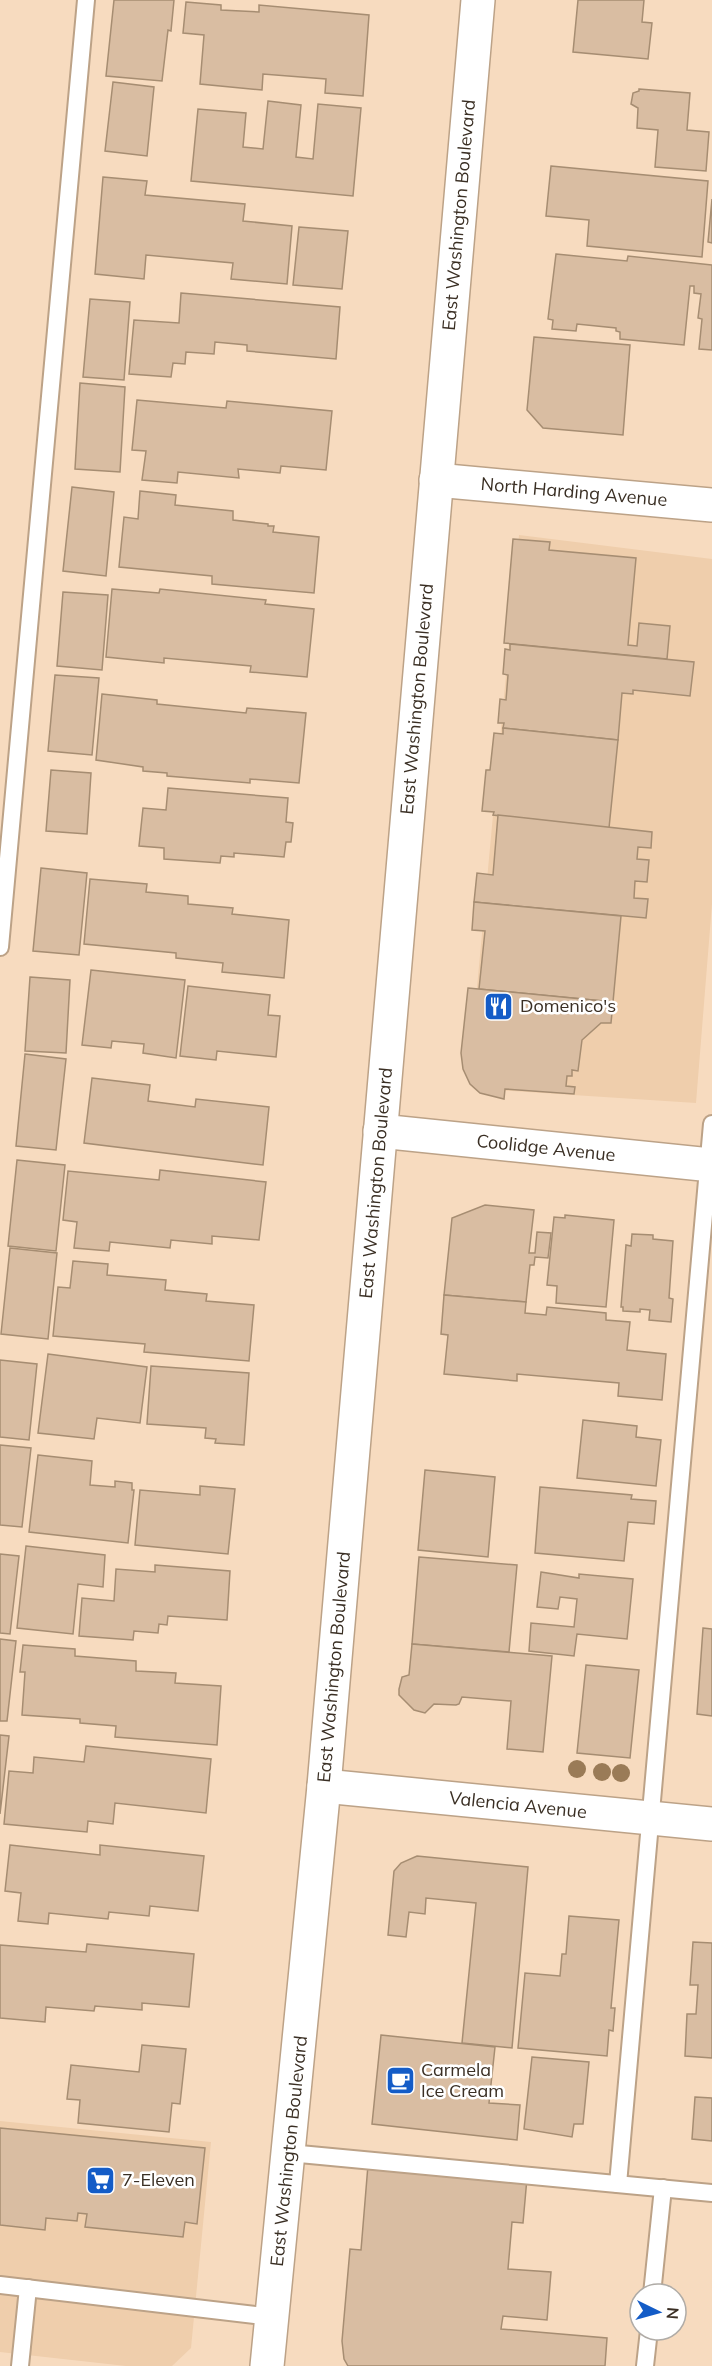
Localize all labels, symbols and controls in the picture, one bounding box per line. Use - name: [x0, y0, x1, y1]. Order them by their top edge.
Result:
- street label: East Washington Boulevard: [437, 98, 480, 332]
- street label: North Harding Avenue: [480, 472, 668, 511]
- street label: East Washington Boulevard: [395, 582, 438, 816]
- restaurant icon: Domenico's: [483, 990, 515, 1022]
- place label: Domenico's: [520, 994, 616, 1017]
- street label: East Washington Boulevard: [354, 1066, 397, 1300]
- street label: Coolidge Avenue: [475, 1129, 617, 1166]
- street label: East Washington Boulevard: [312, 1550, 355, 1784]
- street label: Valencia Avenue: [448, 1786, 588, 1823]
- street label: East Washington Boulevard: [265, 2034, 312, 2268]
- place label: Carmela Ice Cream: [421, 2058, 504, 2102]
- cafe icon: Carmela Ice Cream: [384, 2064, 416, 2096]
- supermarket icon: 7-Eleven: [85, 2164, 117, 2196]
- place label: 7-Eleven: [122, 2168, 195, 2191]
- north arrow: [628, 2282, 688, 2342]
- text: N: [662, 2306, 683, 2320]

